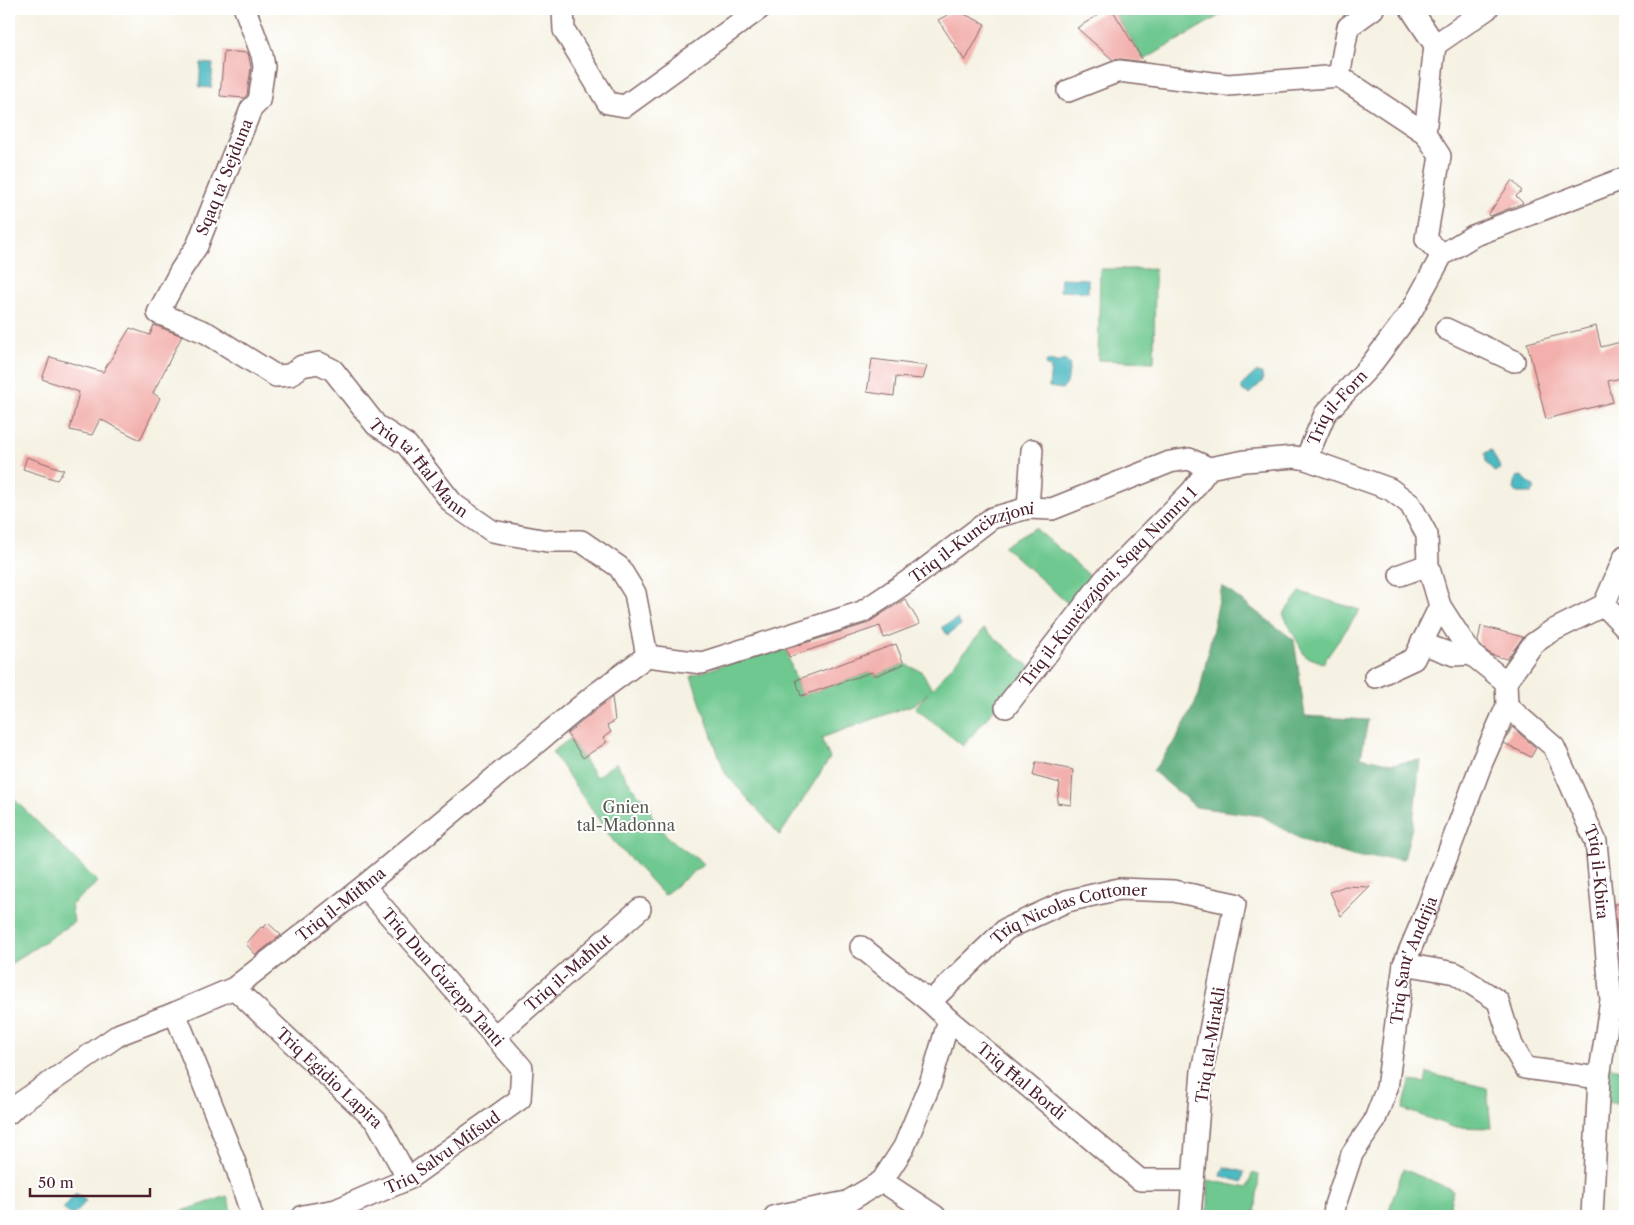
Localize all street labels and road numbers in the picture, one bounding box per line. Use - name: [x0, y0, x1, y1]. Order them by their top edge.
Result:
- street label: Sqaq ta' Sejduna: [191, 115, 257, 238]
- street label: Triq il-Forn: [1303, 366, 1371, 448]
- street label: Triq ta' Ħal Mann: [365, 414, 472, 522]
- street label: Triq il-Kunċizzjoni, Sqaq Numru 1: [1015, 482, 1201, 691]
- street label: Triq il-Kunċizzjoni: [906, 498, 1035, 587]
- street label: Triq il-Kbira: [1580, 821, 1613, 921]
- street label: Triq il-Mitħna: [292, 862, 390, 946]
- street label: Triq Nicolas Cottoner: [986, 879, 1148, 948]
- street label: Triq Sant' Andrija: [1386, 893, 1441, 1026]
- street label: Triq Dun Ġużepp Tanti: [378, 903, 509, 1050]
- street label: Triq il-Maħlut: [520, 929, 615, 1016]
- street label: Triq tal-Mirakli: [1191, 985, 1229, 1105]
- street label: Triq Egidio Lapira: [272, 1023, 387, 1133]
- street label: Triq Ħal Bordi: [973, 1038, 1070, 1124]
- street label: Triq Salvu Mifsud: [381, 1106, 504, 1198]

